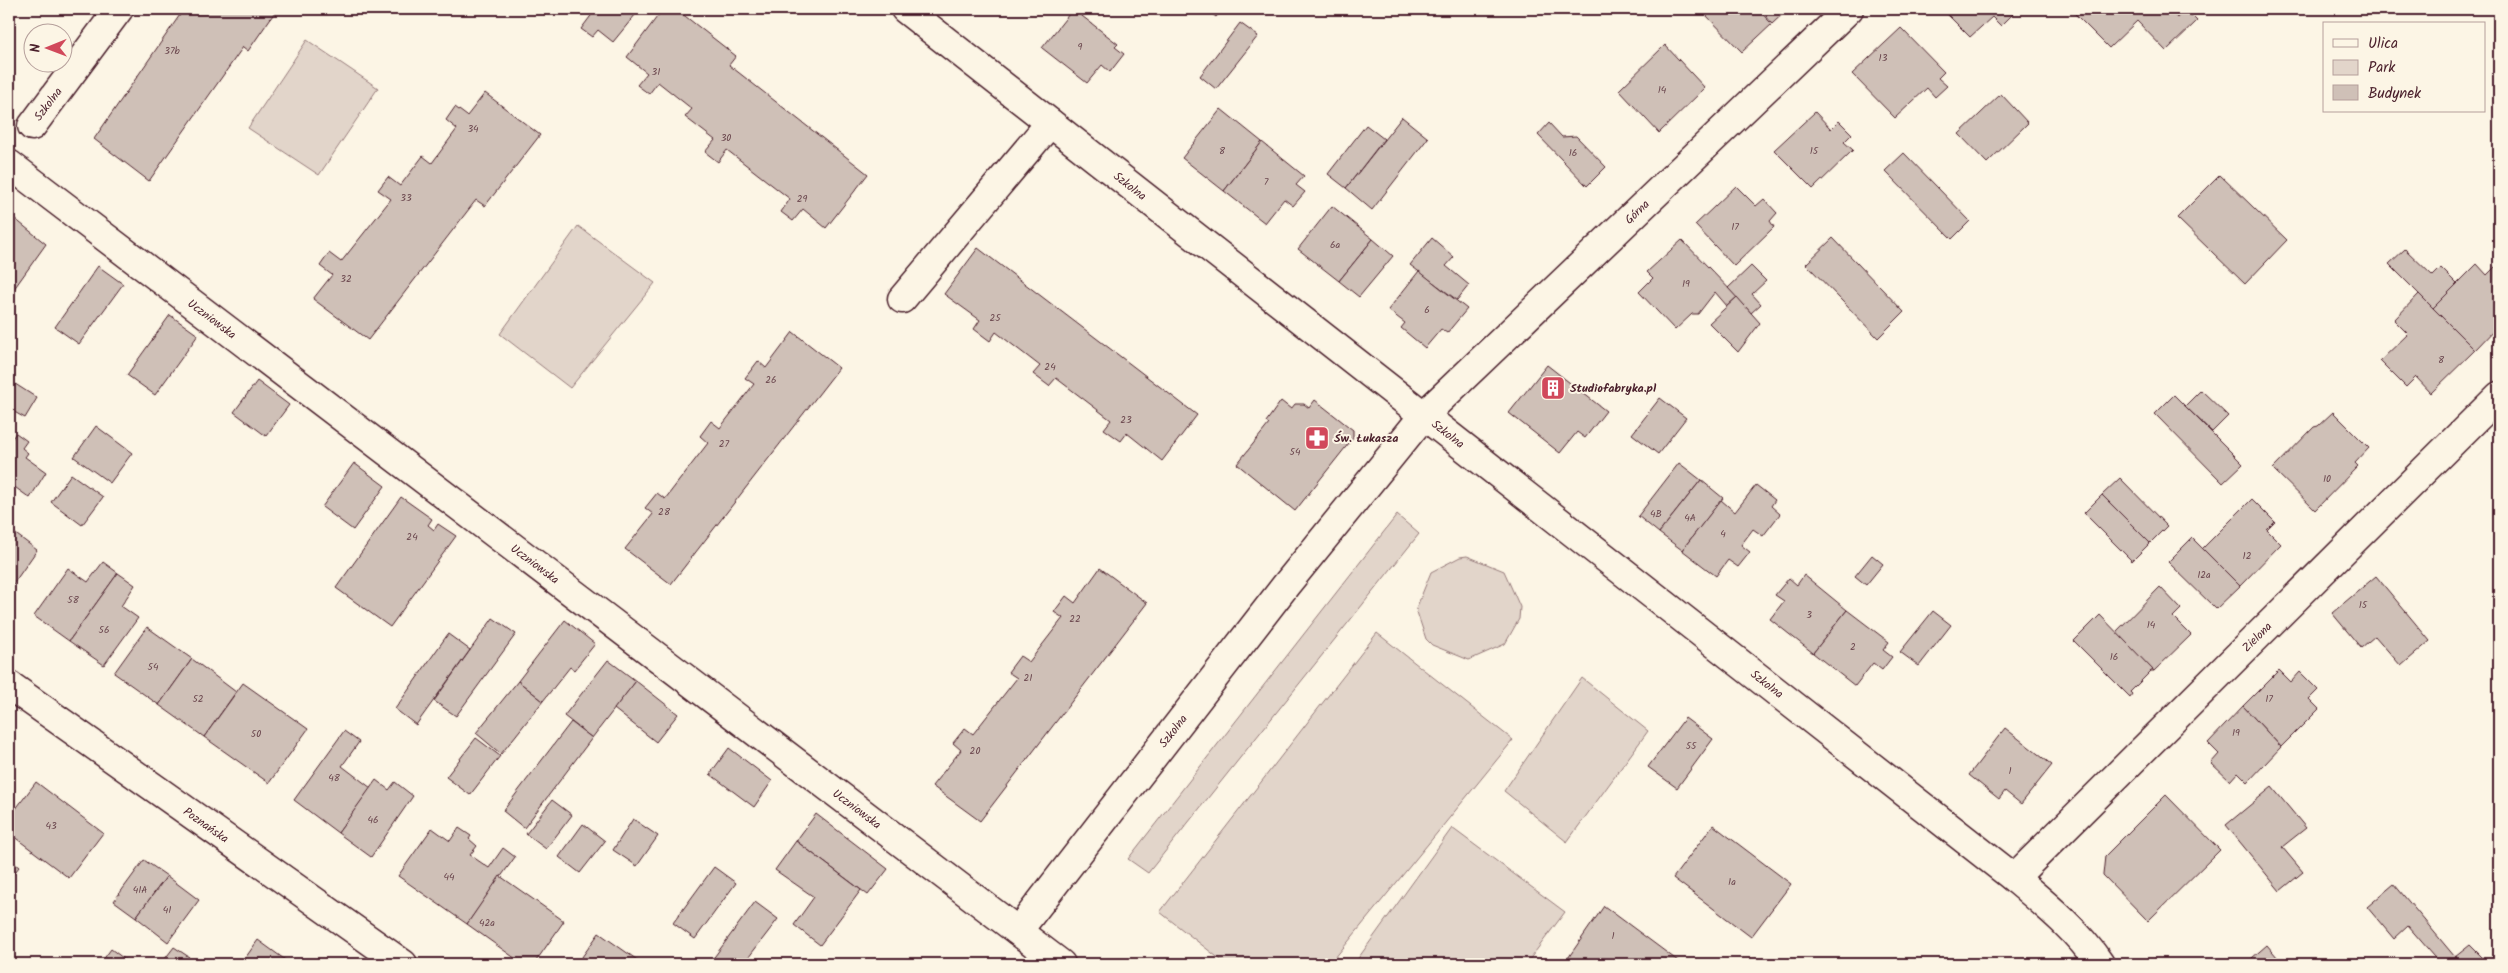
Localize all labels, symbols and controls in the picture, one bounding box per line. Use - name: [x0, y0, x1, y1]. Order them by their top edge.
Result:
- north arrow: [22, 22, 72, 72]
- legend: [2323, 22, 2486, 112]
- text: Ulica: [2368, 32, 2398, 56]
- house number: 9: [1078, 39, 1083, 55]
- text: N: [25, 43, 47, 53]
- house number: 37b: [164, 43, 181, 59]
- house number: 13: [1879, 50, 1888, 66]
- text: Park: [2368, 56, 2396, 80]
- house number: 31: [652, 64, 660, 80]
- house number: 14: [1658, 82, 1667, 98]
- text: Budynek: [2368, 82, 2422, 106]
- street label: Szkolna: [29, 83, 68, 125]
- house number: 34: [467, 121, 479, 137]
- house number: 30: [721, 130, 731, 146]
- house number: 8: [1219, 143, 1226, 159]
- house number: 15: [1810, 143, 1819, 159]
- house number: 16: [1569, 145, 1577, 161]
- street label: Szkolna: [1109, 167, 1151, 206]
- house number: 7: [1264, 174, 1269, 190]
- house number: 33: [400, 190, 412, 206]
- house number: 29: [797, 191, 807, 207]
- street label: Górna: [1620, 195, 1655, 229]
- house number: 17: [1731, 219, 1739, 235]
- house number: 6a: [1330, 237, 1340, 253]
- house number: 32: [340, 271, 352, 287]
- house number: 19: [1682, 276, 1690, 292]
- street label: Uczniowska: [183, 295, 240, 344]
- house number: 6: [1424, 302, 1430, 318]
- house number: 25: [989, 310, 1001, 326]
- house number: 8: [2438, 352, 2445, 368]
- house number: 24: [1044, 359, 1056, 375]
- house number: 26: [765, 372, 777, 388]
- building icon: Studiofabryka.pl: [1540, 375, 1566, 401]
- place label: Studiofabryka.pl: [1570, 379, 1657, 398]
- house number: 23: [1120, 412, 1132, 428]
- street label: Szkolna: [1427, 415, 1469, 454]
- pharmacy icon: Św. Łukasza: [1304, 425, 1330, 451]
- place label: Św. Łukasza: [1334, 429, 1398, 448]
- house number: 27: [719, 436, 730, 452]
- house number: 54: [1290, 444, 1301, 460]
- house number: 10: [2323, 471, 2331, 487]
- house number: 28: [658, 504, 671, 520]
- house number: 4B: [1650, 506, 1662, 522]
- house number: 4A: [1684, 510, 1696, 526]
- house number: 4: [1720, 526, 1726, 542]
- house number: 24: [406, 529, 418, 545]
- street label: Uczniowska: [506, 540, 563, 589]
- house number: 12: [2243, 548, 2252, 564]
- house number: 12a: [2197, 567, 2211, 583]
- house number: 58: [67, 592, 80, 608]
- house number: 15: [2359, 597, 2368, 613]
- house number: 3: [1806, 607, 1812, 623]
- house number: 22: [1069, 611, 1081, 627]
- house number: 14: [2147, 617, 2156, 633]
- street label: Zielona: [2238, 618, 2277, 657]
- house number: 56: [99, 622, 109, 638]
- house number: 2: [1850, 639, 1856, 655]
- house number: 16: [2110, 649, 2118, 665]
- house number: 54: [148, 659, 159, 675]
- street label: Szkolna: [1746, 665, 1788, 704]
- house number: 21: [1024, 670, 1032, 686]
- house number: 52: [192, 691, 204, 707]
- house number: 17: [2265, 691, 2273, 707]
- street label: Szkolna: [1154, 710, 1193, 752]
- house number: 19: [2232, 725, 2240, 741]
- house number: 50: [251, 726, 261, 742]
- house number: 55: [1686, 738, 1697, 754]
- house number: 20: [970, 743, 980, 759]
- house number: 1: [2008, 763, 2012, 779]
- house number: 48: [328, 770, 341, 786]
- street label: Uczniowska: [828, 785, 885, 834]
- street label: Poznańska: [179, 803, 233, 848]
- house number: 46: [367, 812, 379, 828]
- house number: 43: [45, 818, 57, 834]
- house number: 44: [443, 869, 455, 885]
- house number: 1a: [1728, 874, 1736, 890]
- house number: 41A: [133, 882, 147, 898]
- house number: 41: [163, 902, 171, 918]
- house number: 42a: [479, 915, 495, 931]
- house number: 1: [1611, 928, 1615, 944]

